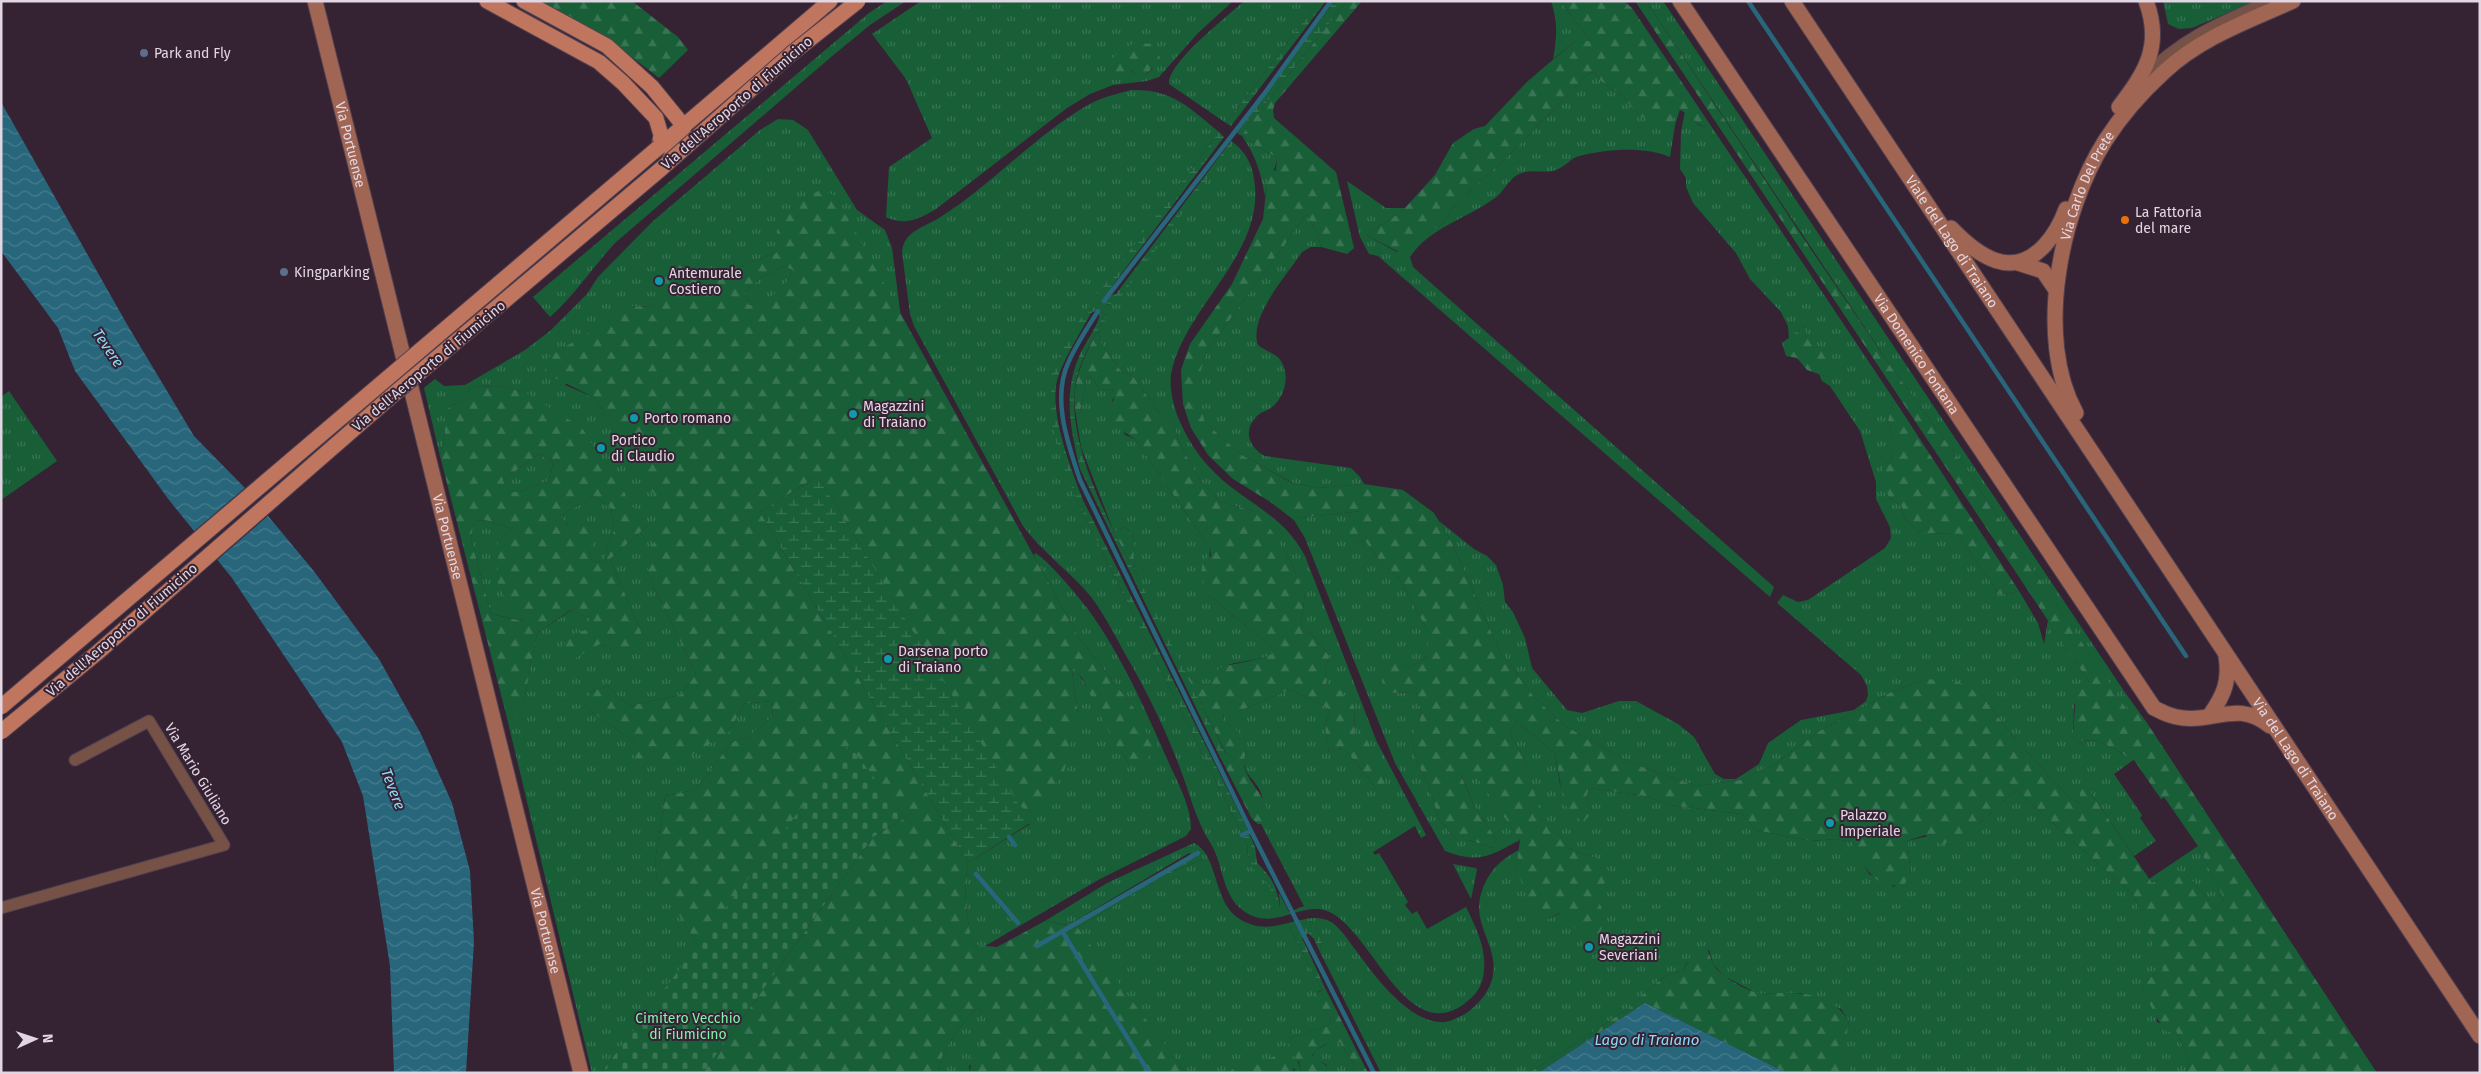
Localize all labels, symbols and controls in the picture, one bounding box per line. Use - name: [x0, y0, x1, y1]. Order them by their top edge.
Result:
- street label: Via dell'Aeroporto di Fiumicino: [658, 33, 816, 173]
- place label: Park and Fly: [154, 45, 231, 62]
- marker: Park and Fly: [138, 47, 150, 59]
- street label: Via Portuense: [332, 100, 369, 189]
- street label: Via Carlo Del Prete: [2057, 128, 2118, 242]
- street label: Viale del Lago di Traiano: [1902, 172, 2002, 311]
- place label: La Fattoria del mare: [2135, 204, 2202, 237]
- marker: La Fattoria del mare: [2119, 214, 2131, 226]
- place label: Kingparking: [294, 264, 370, 281]
- place label: Antemurale Costiero: [669, 265, 742, 298]
- marker: Kingparking: [278, 266, 290, 278]
- marker: Antemurale Costiero: [653, 275, 665, 287]
- street label: Via Domenico Fontana: [1870, 290, 1963, 418]
- street label: Via dell'Aeroporto di Fiumicino: [349, 297, 509, 435]
- water label: Tevere: [89, 325, 127, 371]
- place label: Magazzini di Traiano: [863, 398, 926, 431]
- marker: Magazzini di Traiano: [847, 408, 859, 420]
- place label: Porto romano: [644, 410, 731, 427]
- marker: Porto romano: [628, 412, 640, 424]
- place label: Portico di Claudio: [611, 432, 675, 465]
- marker: Portico di Claudio: [595, 442, 607, 454]
- street label: Via Portuense: [429, 492, 467, 581]
- street label: Via dell'Aeroporto di Fiumicino: [43, 560, 201, 700]
- place label: Darsena porto di Traiano: [898, 643, 988, 676]
- marker: Darsena porto di Traiano: [882, 653, 894, 665]
- street label: Via del Lago di Traiano: [2249, 694, 2343, 823]
- street label: Via Mario Giuliano: [161, 720, 235, 828]
- water label: Tevere: [377, 766, 409, 812]
- place label: Palazzo Imperiale: [1840, 807, 1901, 840]
- marker: Palazzo Imperiale: [1824, 817, 1836, 829]
- street label: Via Portuense: [527, 886, 565, 975]
- place label: Magazzini Severiani: [1599, 931, 1660, 964]
- marker: Magazzini Severiani: [1583, 941, 1595, 953]
- park label: Cimitero Vecchio di Fiumicino: [635, 1010, 741, 1043]
- north arrow: [10, 1014, 60, 1064]
- water label: Lago di Traiano: [1595, 1031, 1699, 1049]
- text: N: [39, 1033, 56, 1043]

